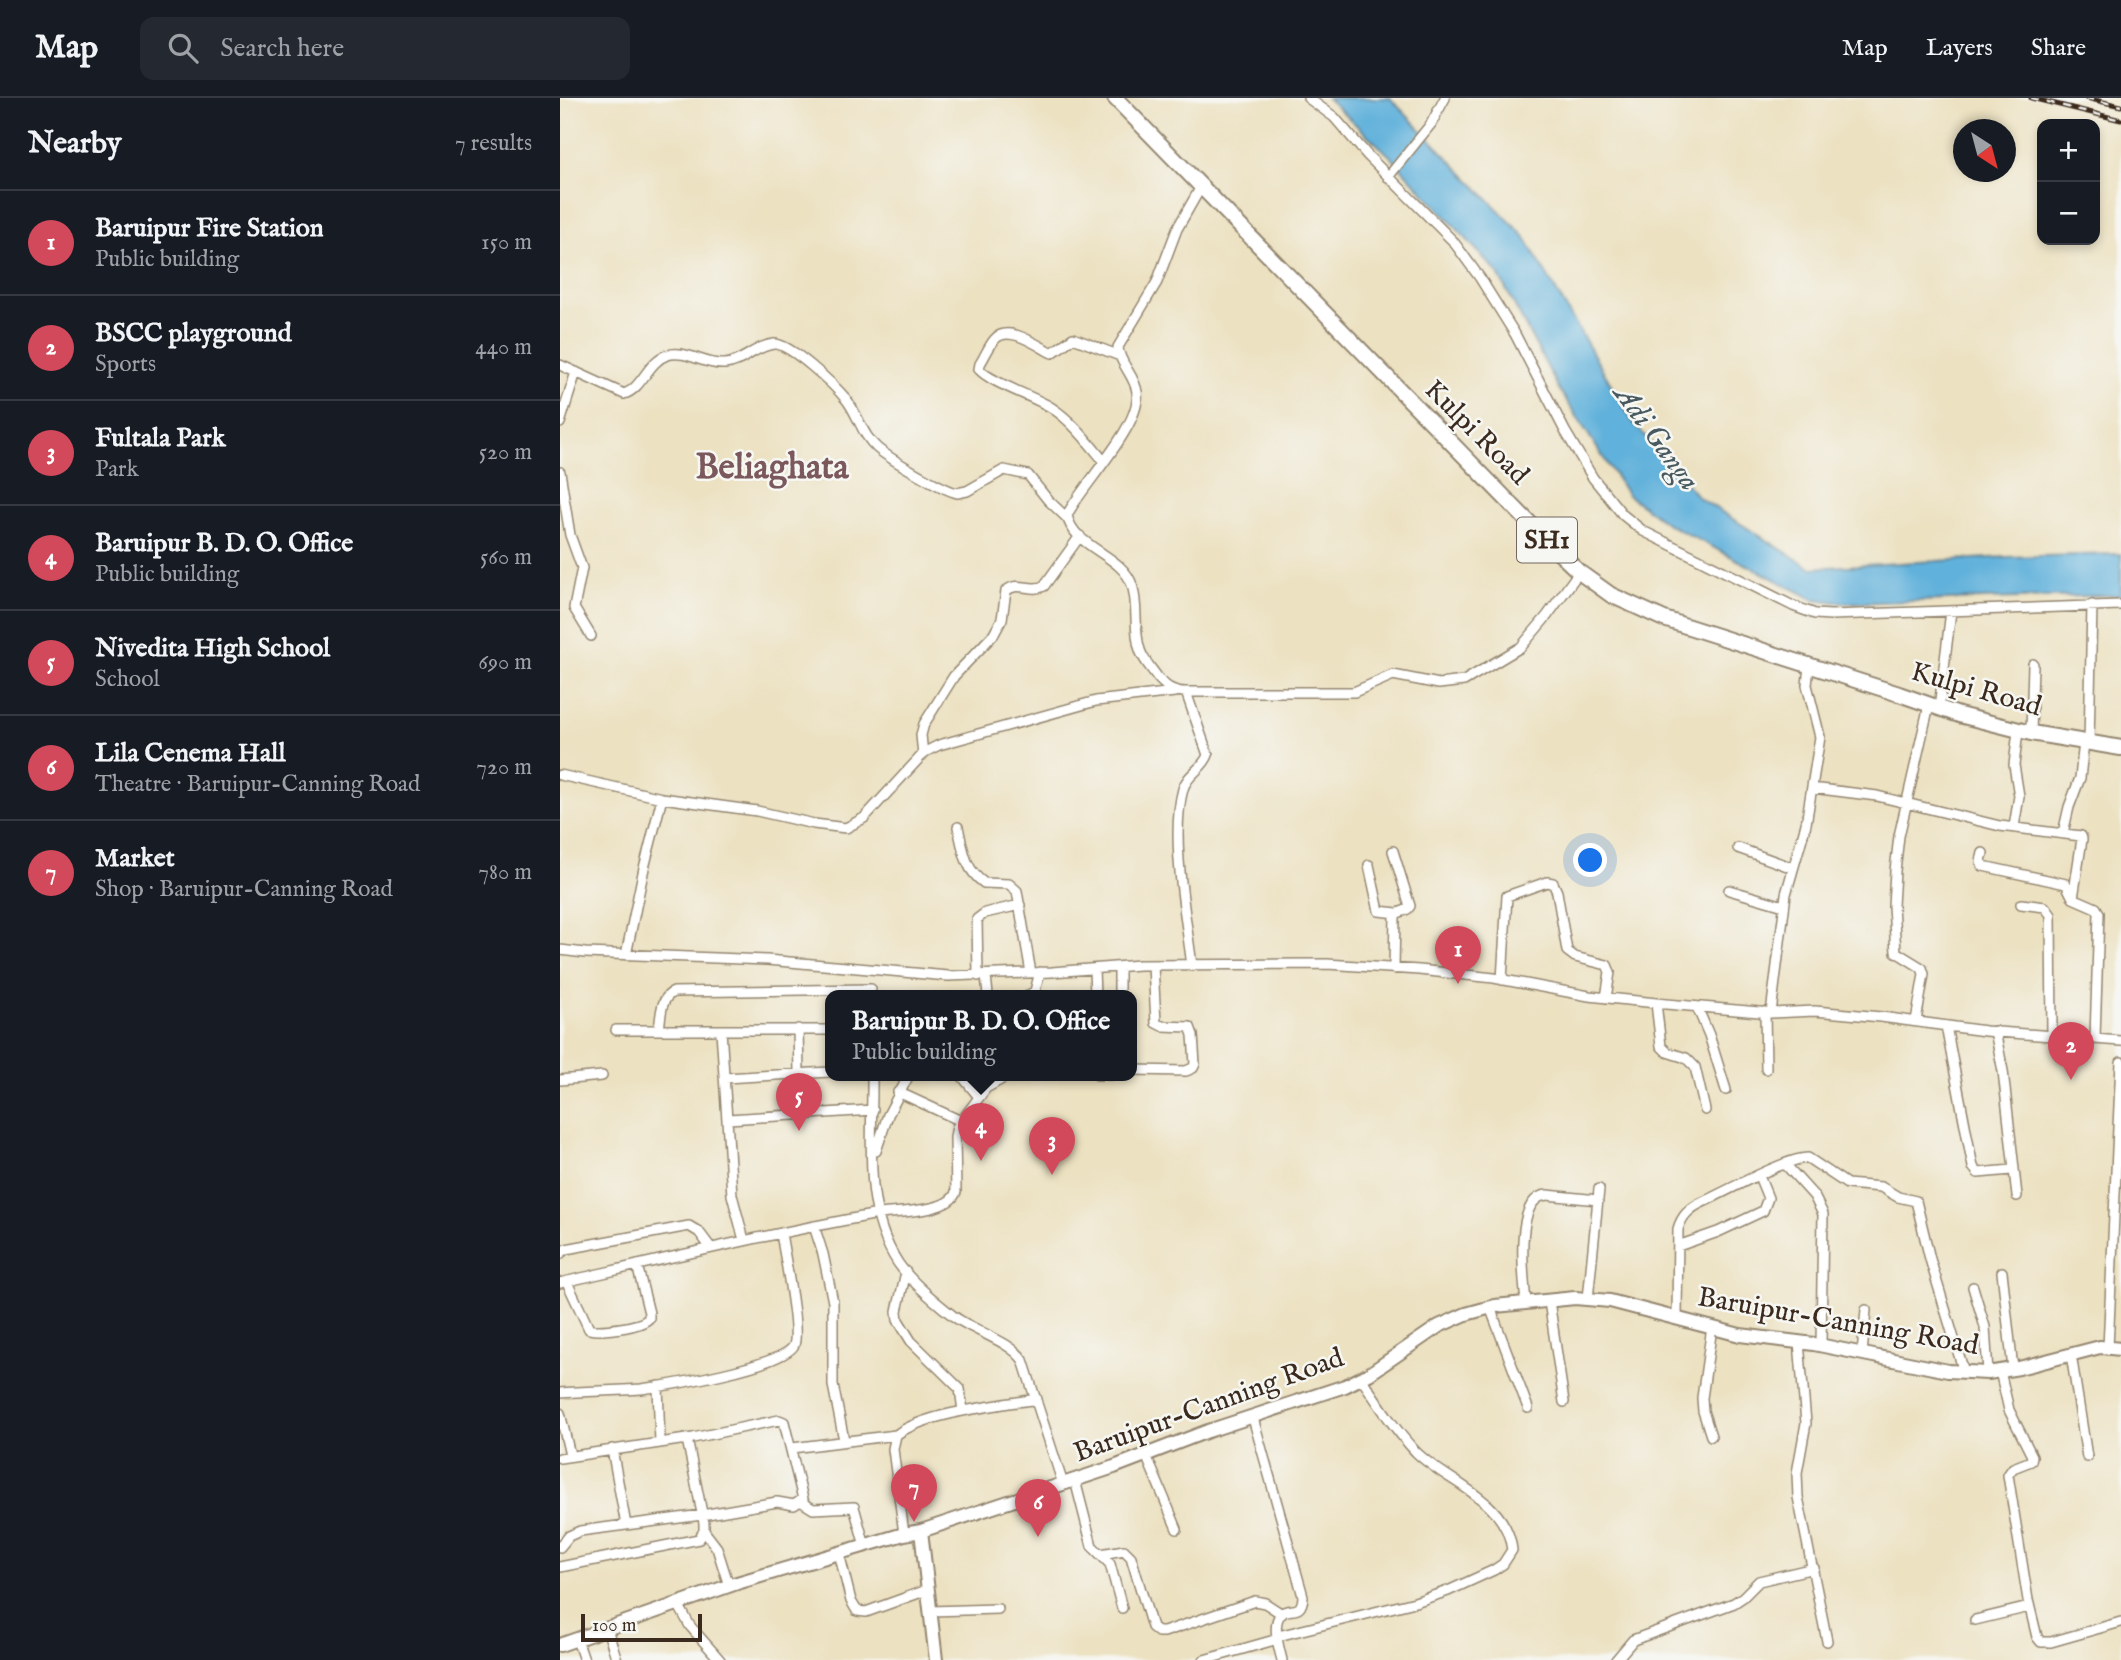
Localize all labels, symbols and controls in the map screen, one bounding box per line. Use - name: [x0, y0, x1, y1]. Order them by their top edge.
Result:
- search box: [140, 17, 630, 80]
- text: Map: [35, 27, 98, 69]
- icon: search: [164, 29, 202, 67]
- text: Search here: [220, 32, 344, 65]
- text: Map: [1842, 33, 1888, 64]
- text: Layers: [1926, 33, 1993, 64]
- text: Share: [2031, 33, 2086, 64]
- north arrow: [1953, 119, 2016, 182]
- map controls: [2037, 119, 2100, 245]
- button: +: [2037, 119, 2100, 182]
- text: Nearby: [28, 125, 121, 163]
- text: 7 results: [455, 129, 532, 158]
- button: −: [2037, 182, 2100, 245]
- text: Baruipur Fire Station: [95, 212, 324, 245]
- text: 1: [47, 228, 55, 257]
- text: 150 m: [481, 228, 532, 257]
- text: Public building: [95, 245, 239, 274]
- text: BSCC playground: [95, 317, 292, 350]
- text: 2: [46, 333, 56, 362]
- text: 440 m: [475, 333, 532, 362]
- text: Sports: [95, 350, 156, 379]
- street label: Kulpi Road: [1416, 373, 1536, 493]
- water label: Adi Ganga: [1603, 375, 1707, 499]
- text: Fultala Park: [95, 422, 226, 455]
- text: 3: [47, 438, 55, 467]
- text: 520 m: [479, 438, 532, 467]
- district label: Beliaghata: [695, 446, 849, 491]
- text: Park: [95, 455, 139, 484]
- road number: SH1: [1517, 518, 1577, 562]
- text: Baruipur B. D. O. Office: [95, 527, 353, 560]
- text: 4: [45, 543, 57, 572]
- text: 560 m: [480, 543, 532, 572]
- text: Public building: [95, 560, 239, 589]
- text: Nivedita High School: [95, 632, 330, 665]
- text: 5: [47, 648, 55, 677]
- text: 690 m: [478, 648, 532, 677]
- street label: Kulpi Road: [1907, 655, 2045, 725]
- text: School: [95, 665, 160, 694]
- text: Lila Cenema Hall: [95, 737, 286, 770]
- text: 6: [46, 753, 56, 782]
- text: 720 m: [476, 753, 532, 782]
- text: Theatre · Baruipur-Canning Road: [95, 770, 420, 799]
- text: Market: [95, 842, 175, 875]
- your location: [1573, 843, 1607, 877]
- text: 7: [46, 858, 56, 887]
- text: 780 m: [478, 858, 532, 887]
- text: Shop · Baruipur-Canning Road: [95, 875, 393, 904]
- pin: 1: [1435, 926, 1481, 984]
- popup: [825, 990, 1137, 1081]
- text: Baruipur B. D. O. Office: [852, 1005, 1110, 1038]
- pin: 2: [2048, 1022, 2094, 1080]
- text: Public building: [852, 1038, 996, 1067]
- pin: 5: [776, 1073, 822, 1131]
- pin: 4: [958, 1103, 1004, 1161]
- pin: 3: [1029, 1117, 1075, 1175]
- street label: Baruipur-Canning Road: [1695, 1280, 1981, 1364]
- street label: Baruipur-Canning Road: [1069, 1341, 1349, 1471]
- pin: 7: [891, 1464, 937, 1522]
- pin: 6: [1015, 1479, 1061, 1537]
- scale bar: [581, 1611, 702, 1643]
- text: 100 m: [592, 1614, 636, 1638]

